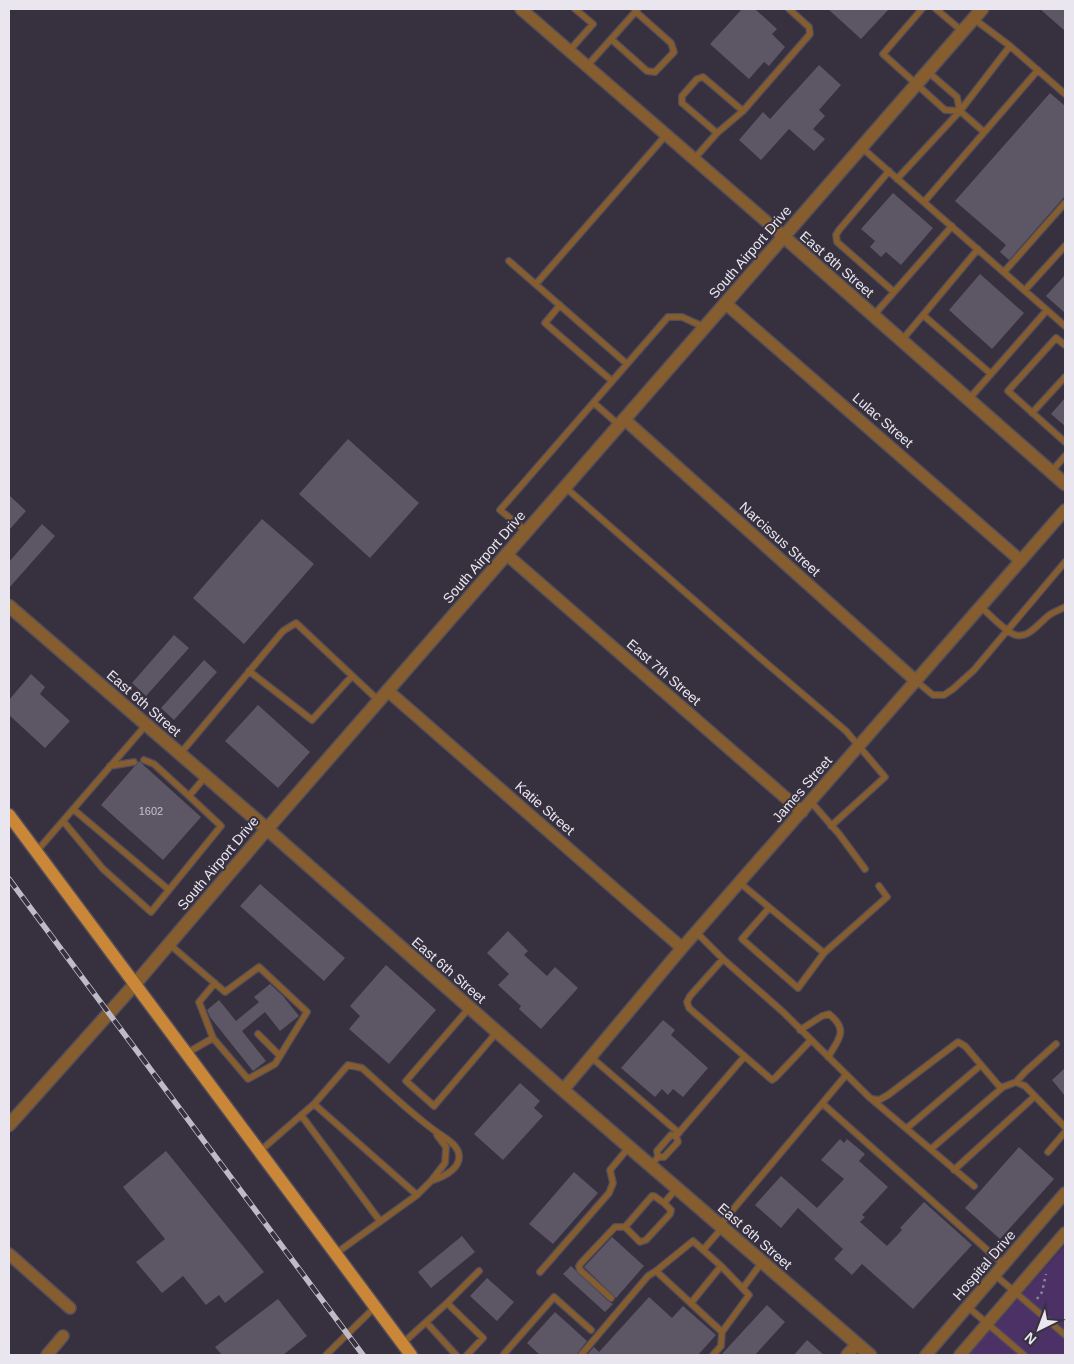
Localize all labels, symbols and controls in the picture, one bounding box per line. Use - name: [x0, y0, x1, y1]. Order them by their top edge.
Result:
- street label: South Airport Drive: [705, 202, 795, 302]
- street label: East 8th Street: [797, 228, 877, 300]
- street label: Lulac Street: [850, 389, 917, 451]
- street label: Narcissus Street: [736, 499, 824, 579]
- street label: South Airport Drive: [439, 507, 529, 607]
- street label: East 7th Street: [624, 636, 704, 708]
- street label: East 6th Street: [104, 667, 184, 739]
- street label: James Street: [769, 753, 835, 825]
- street label: Katie Street: [512, 778, 578, 838]
- house number: 1602: [139, 805, 163, 817]
- street label: South Airport Drive: [174, 813, 262, 913]
- street label: East 6th Street: [409, 934, 489, 1006]
- street label: East 6th Street: [715, 1200, 795, 1272]
- street label: Hospital Drive: [949, 1227, 1019, 1303]
- north arrow: [1014, 1304, 1064, 1354]
- text: N: [1021, 1329, 1039, 1348]

